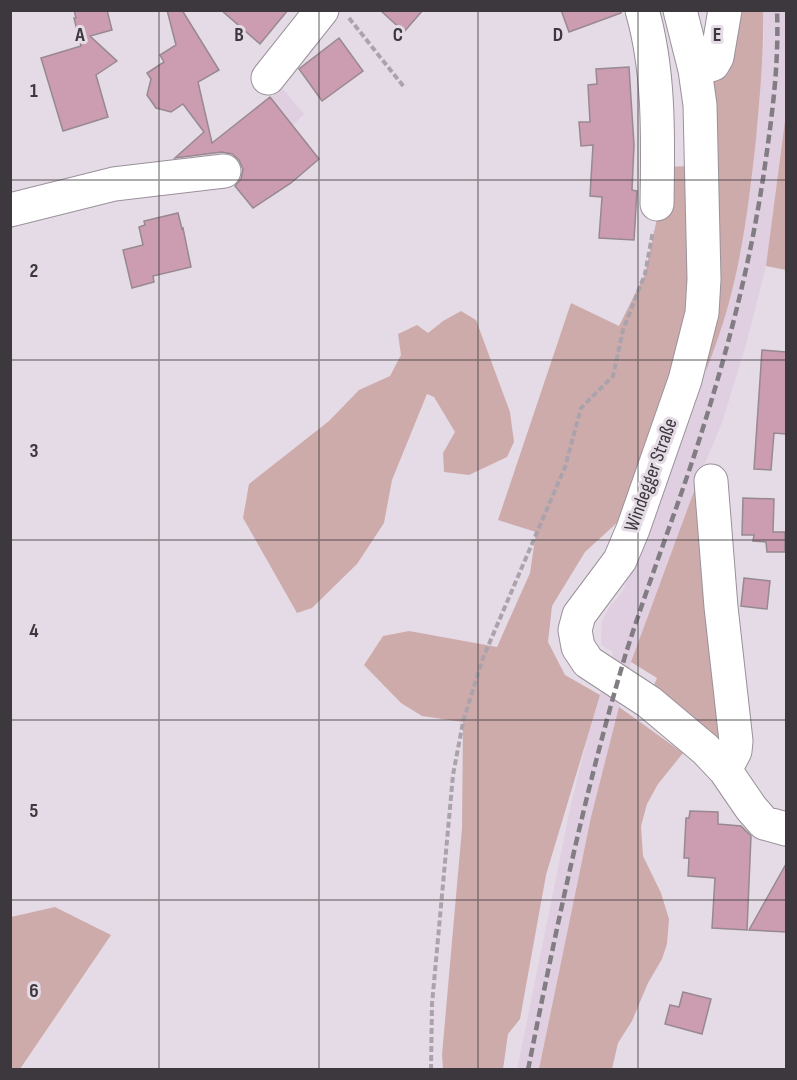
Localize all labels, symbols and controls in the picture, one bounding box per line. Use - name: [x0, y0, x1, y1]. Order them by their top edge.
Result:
- text: A: [74, 23, 85, 47]
- text: B: [234, 23, 244, 47]
- text: C: [393, 23, 403, 47]
- text: D: [553, 23, 563, 47]
- text: E: [713, 23, 721, 47]
- text: 1: [30, 79, 38, 103]
- text: 2: [30, 259, 38, 283]
- street label: Windegger Straße: [619, 415, 683, 535]
- text: 3: [30, 439, 39, 463]
- text: 4: [29, 619, 39, 643]
- text: 5: [30, 799, 39, 823]
- text: 6: [29, 979, 39, 1003]

